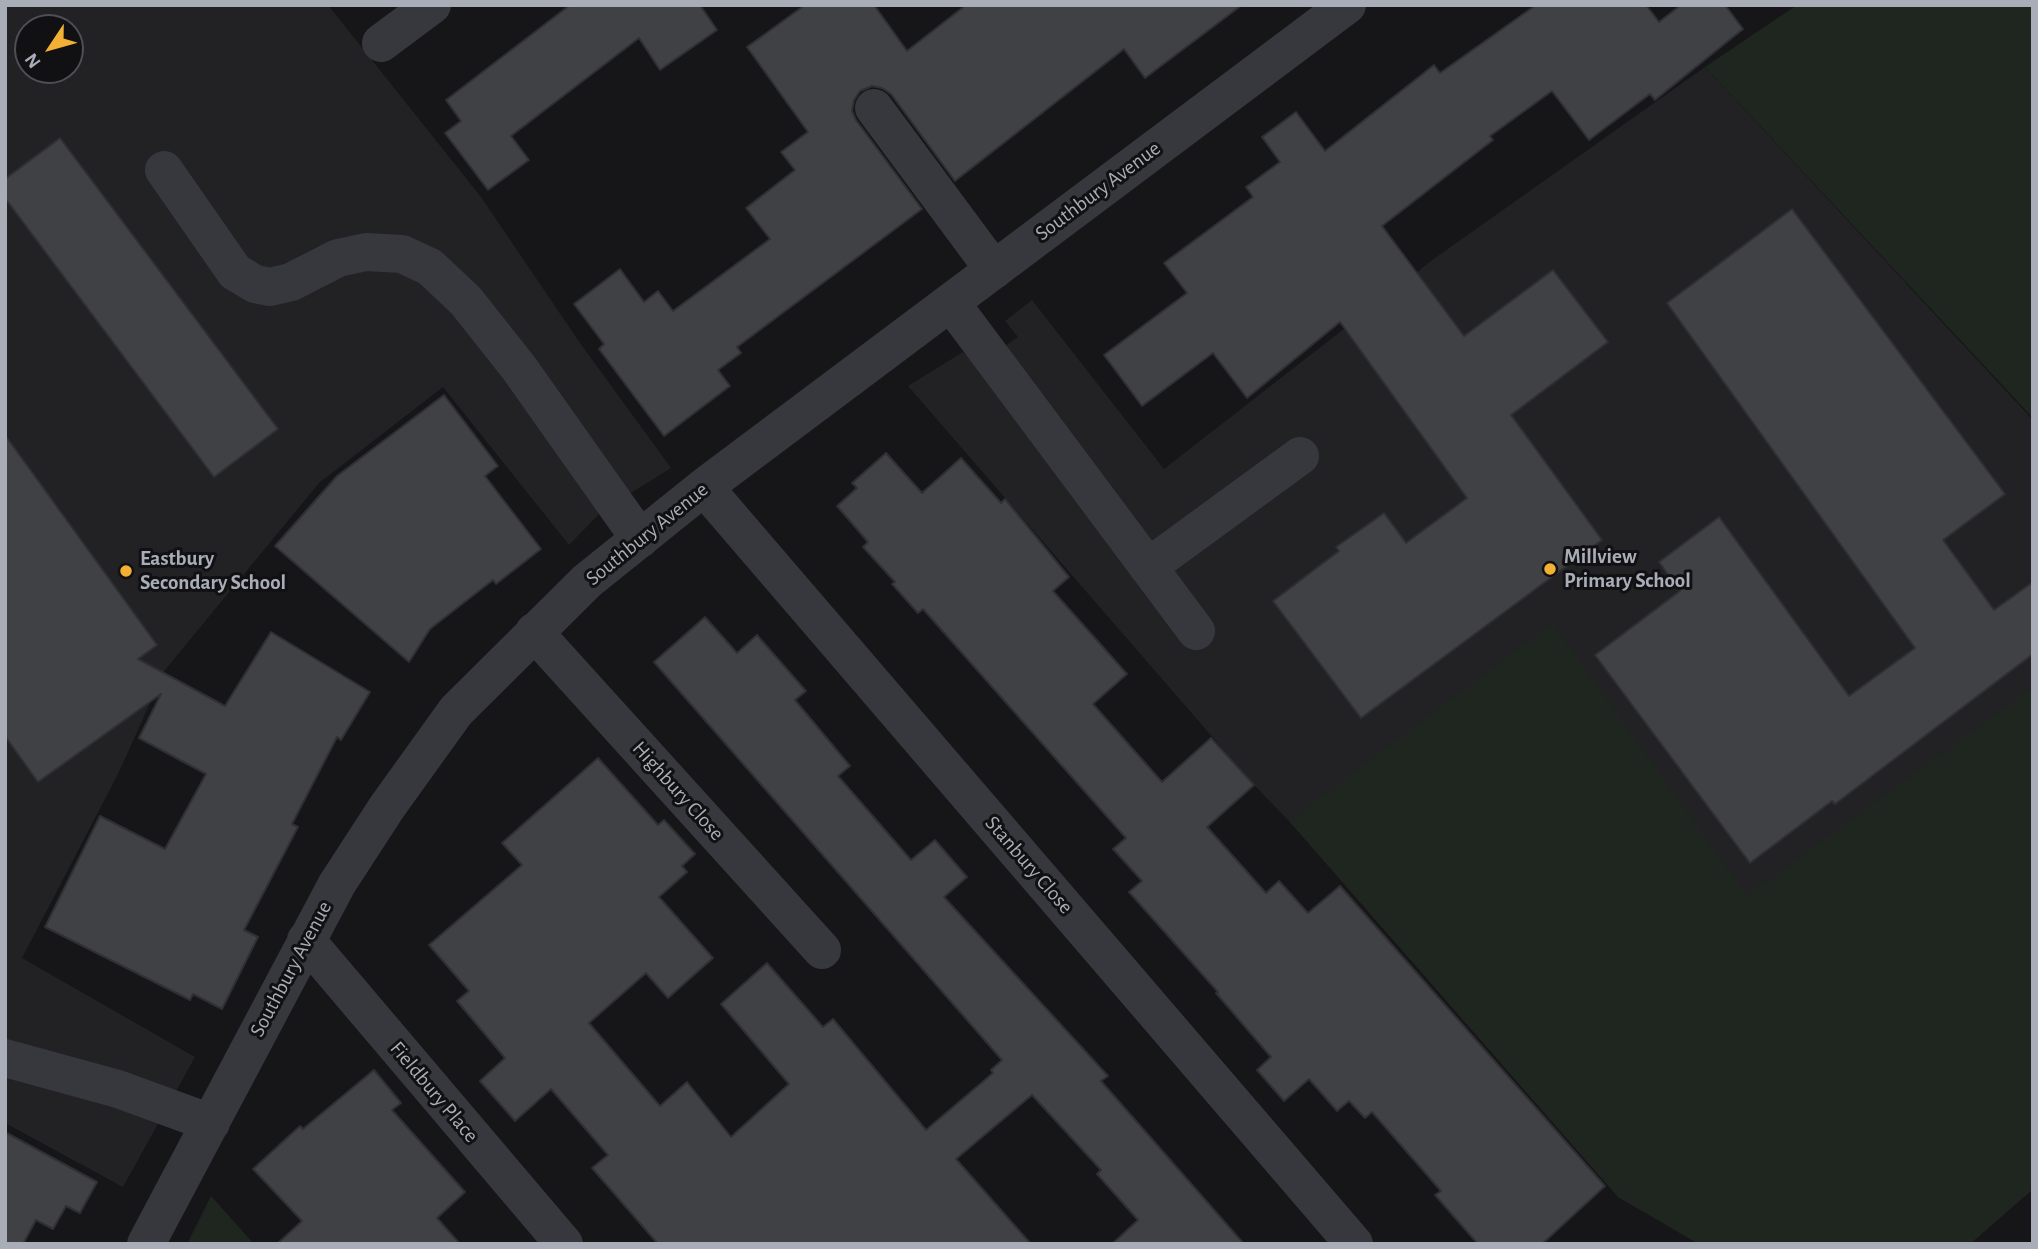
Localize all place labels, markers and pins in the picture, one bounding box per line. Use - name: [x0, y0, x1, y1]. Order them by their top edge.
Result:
- place label: Millview Primary School: [1564, 544, 1691, 594]
- place label: Eastbury Secondary School: [140, 546, 286, 596]
- marker: Millview Primary School: [1542, 561, 1558, 577]
- marker: Eastbury Secondary School: [118, 563, 134, 579]

